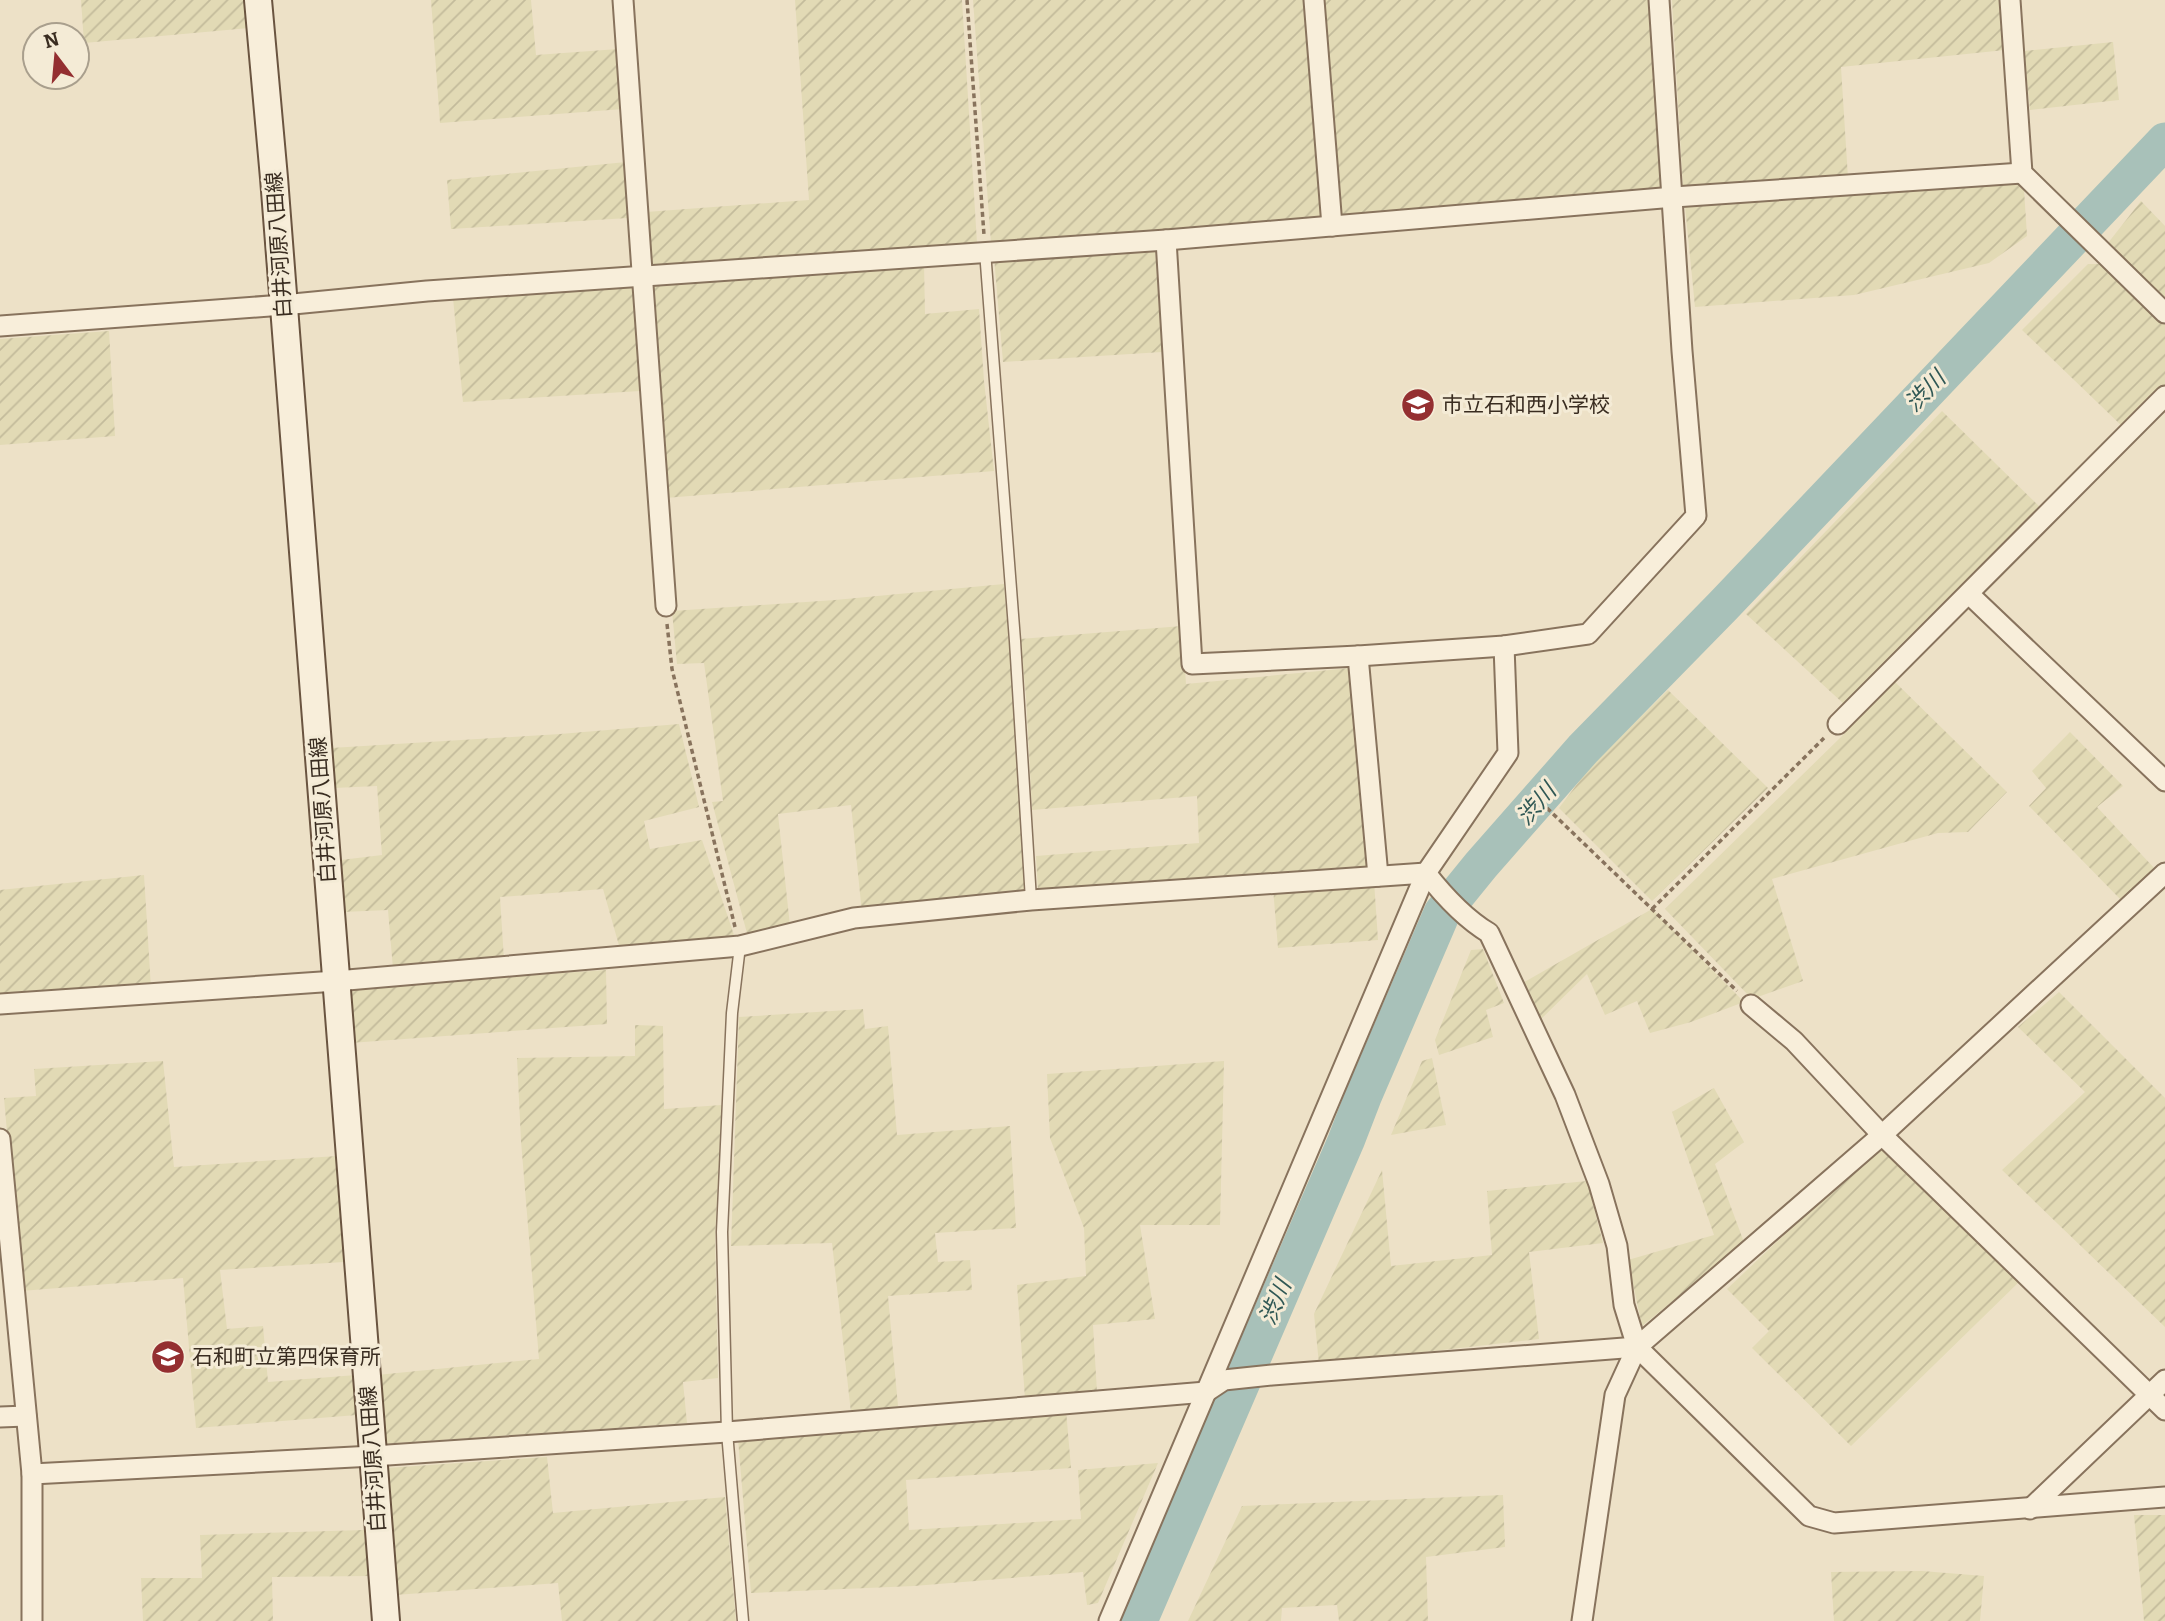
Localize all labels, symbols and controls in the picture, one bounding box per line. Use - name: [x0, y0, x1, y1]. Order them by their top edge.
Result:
- north arrow: [21, 21, 91, 91]
- text: N: [41, 27, 62, 53]
- street label: 白井河原八田線: [261, 171, 297, 319]
- water label: 渋川: [1899, 363, 1953, 417]
- school or university icon: 市立石和西小学校: [1399, 386, 1437, 424]
- place label: 市立石和西小学校: [1442, 392, 1610, 418]
- street label: 白井河原八田線: [305, 736, 341, 884]
- water label: 渋川: [1510, 775, 1564, 831]
- water label: 渋川: [1253, 1273, 1298, 1329]
- school or university icon: 石和町立第四保育所: [149, 1338, 187, 1376]
- place label: 石和町立第四保育所: [192, 1344, 381, 1370]
- street label: 白井河原八田線: [355, 1385, 391, 1533]

